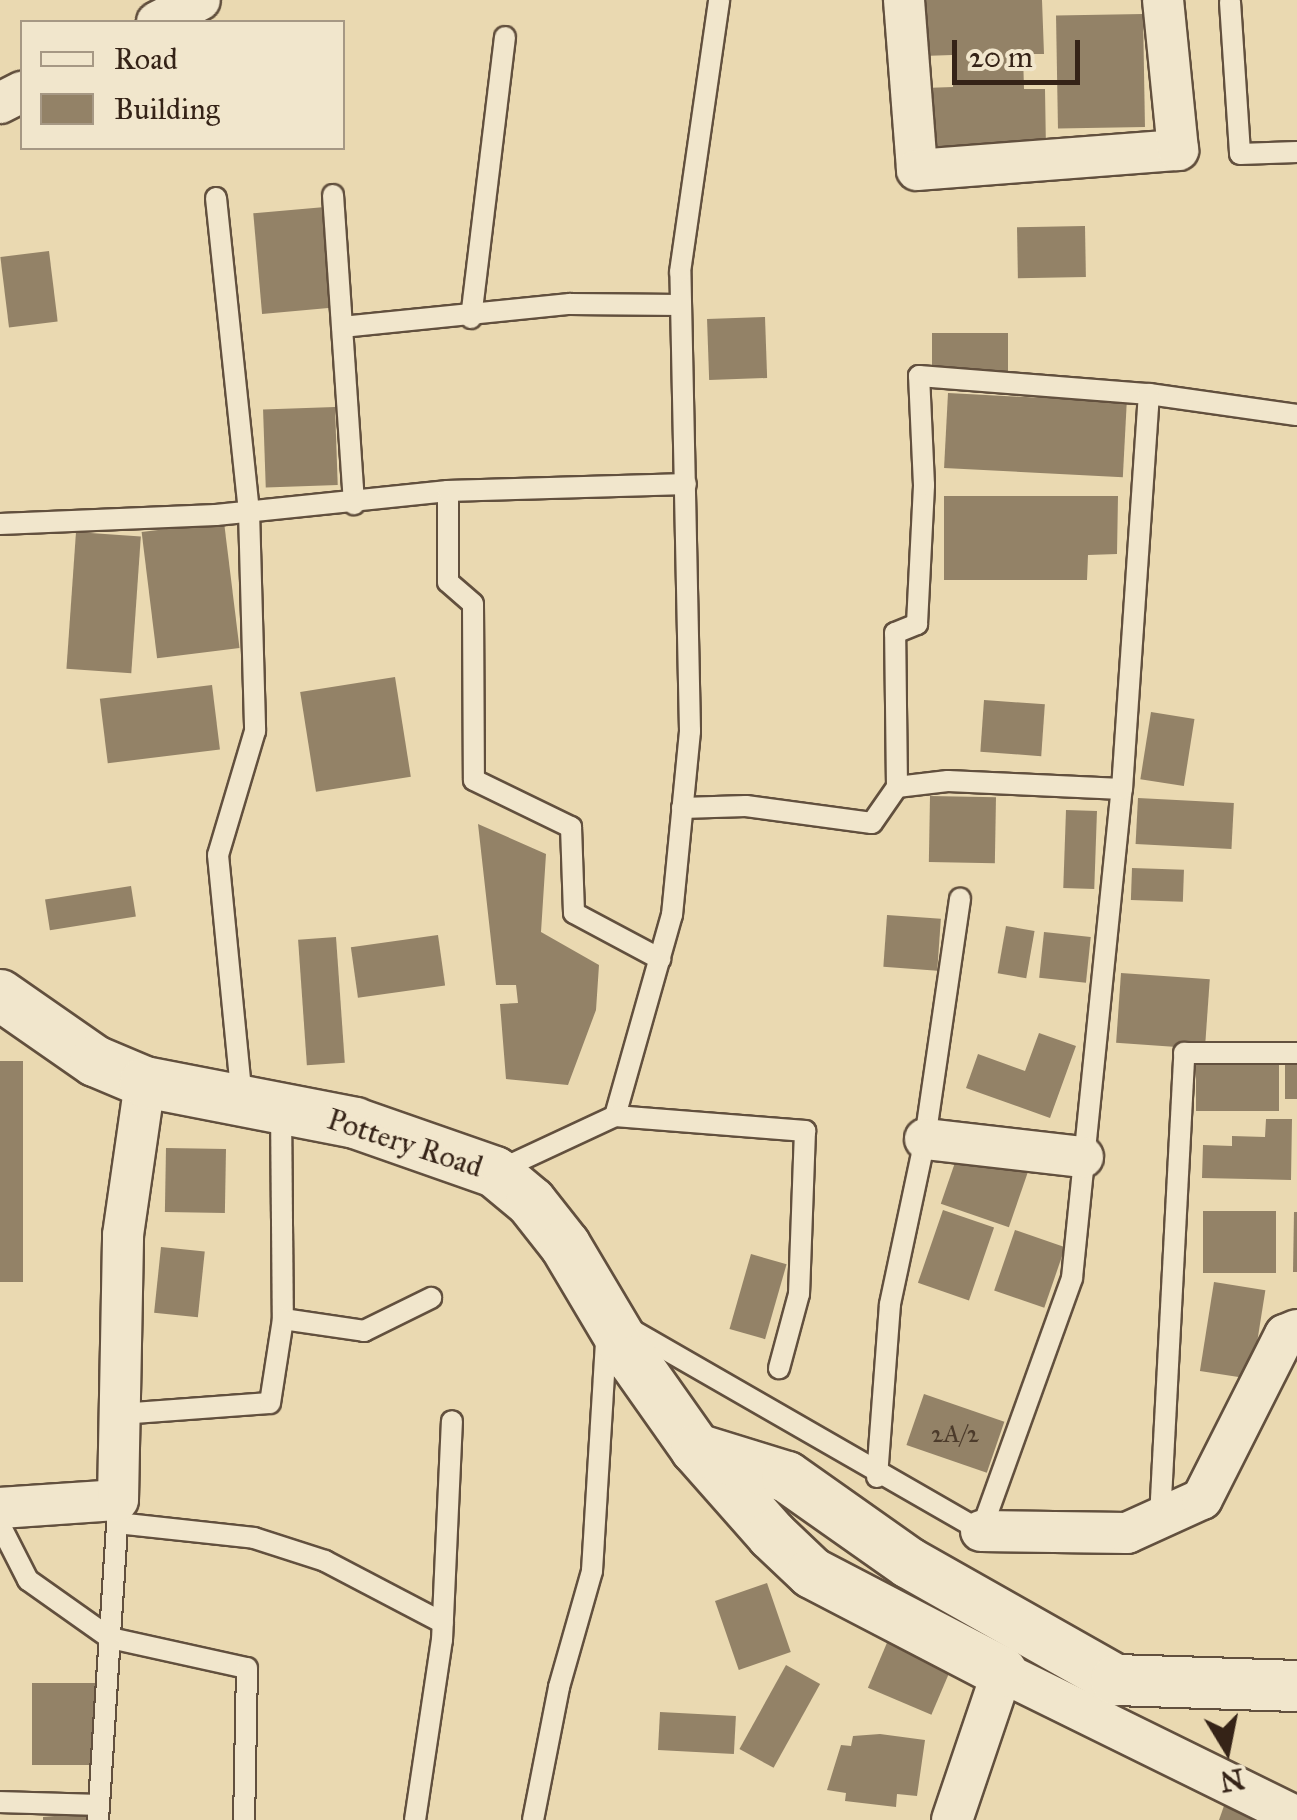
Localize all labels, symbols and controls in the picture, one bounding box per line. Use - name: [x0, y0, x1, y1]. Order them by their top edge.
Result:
- legend: [20, 20, 345, 150]
- scale bar: [957, 20, 1084, 82]
- text: 20 m: [969, 39, 1033, 75]
- text: Road: [114, 41, 178, 77]
- text: Building: [114, 91, 220, 127]
- street label: Pottery Road: [323, 1101, 487, 1185]
- house number: 2A/2: [931, 1419, 979, 1449]
- north arrow: [1177, 1700, 1277, 1800]
- text: N: [1218, 1761, 1247, 1799]

